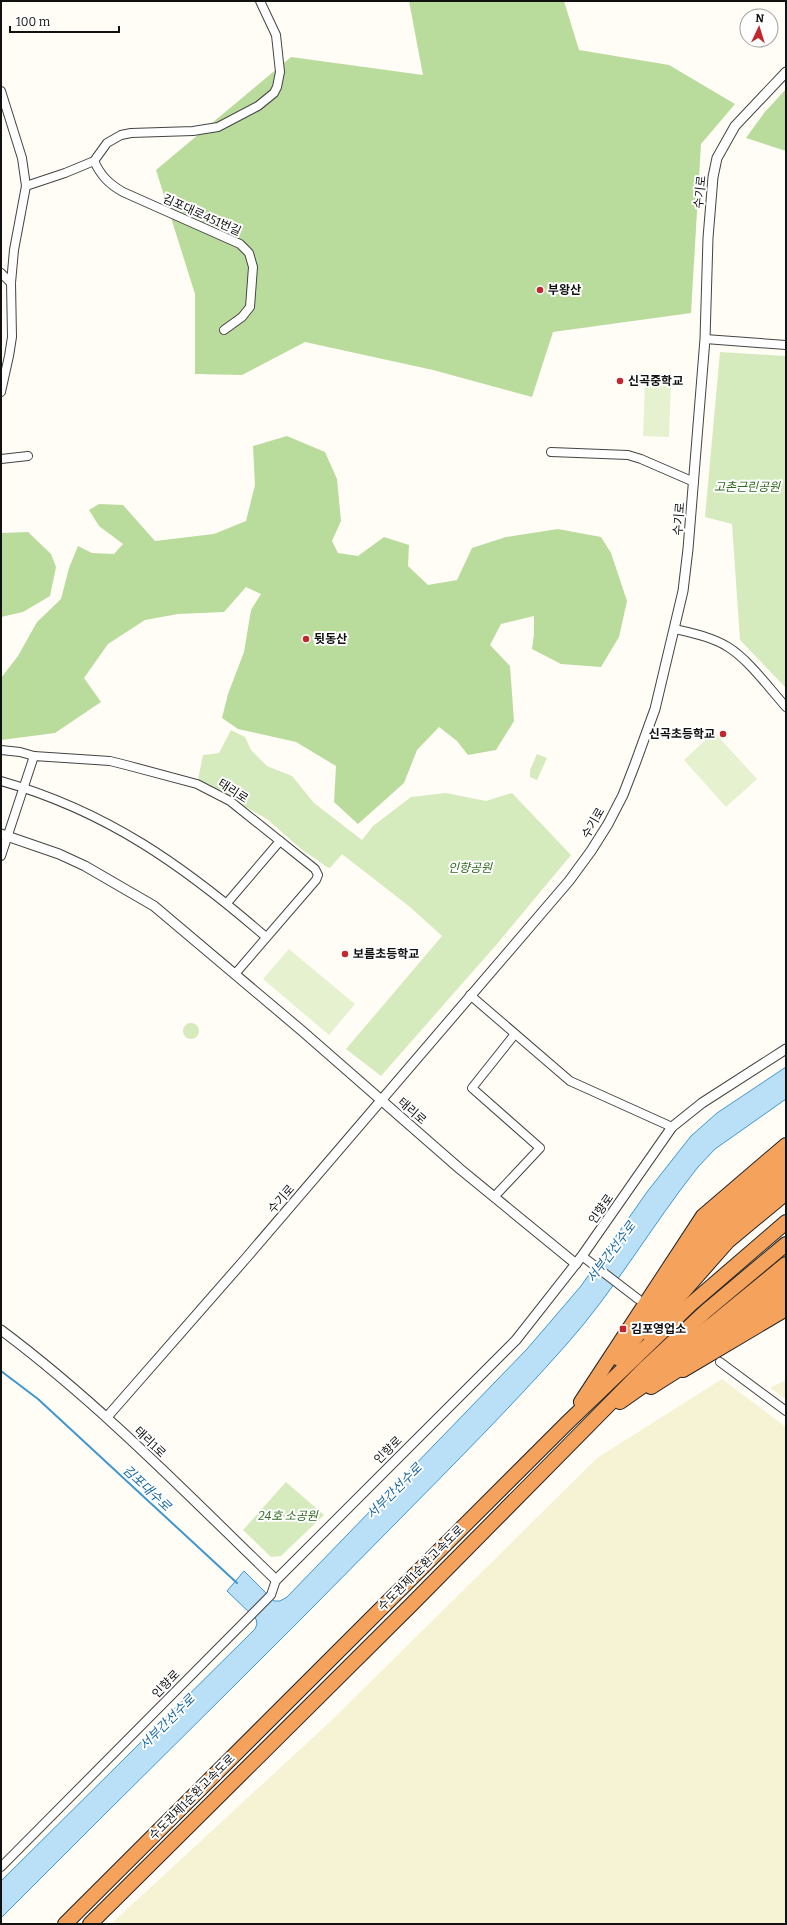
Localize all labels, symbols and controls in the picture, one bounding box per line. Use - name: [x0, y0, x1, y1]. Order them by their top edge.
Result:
- scale bar: [10, 8, 119, 34]
- north arrow: [739, 8, 779, 48]
- text: N: [755, 12, 765, 25]
- text: 100 m: [16, 15, 51, 29]
- street label: 수기로: [691, 175, 709, 209]
- street label: 김포대로451번길: [161, 191, 243, 239]
- place label: 부왕산: [548, 283, 581, 297]
- marker: 부왕산: [535, 285, 545, 295]
- place label: 신곡중학교: [628, 374, 683, 388]
- marker: 신곡중학교: [615, 376, 625, 386]
- park label: 고촌근린공원: [714, 480, 781, 494]
- street label: 수기로: [671, 502, 687, 536]
- place label: 뒷동산: [314, 632, 347, 646]
- marker: 뒷동산: [301, 634, 311, 644]
- place label: 신곡초등학교: [649, 727, 715, 741]
- marker: 신곡초등학교: [718, 729, 728, 739]
- street label: 태리로: [215, 776, 251, 806]
- street label: 수기로: [579, 805, 607, 841]
- park label: 인향공원: [448, 861, 493, 875]
- place label: 보름초등학교: [353, 947, 419, 961]
- marker: 보름초등학교: [340, 949, 350, 959]
- street label: 태리로: [395, 1095, 429, 1127]
- street label: 수기로: [265, 1182, 297, 1216]
- street label: 인향로: [586, 1191, 616, 1227]
- water label: 서부간선수로: [583, 1218, 639, 1285]
- place label: 김포영업소: [631, 1322, 686, 1336]
- marker: 김포영업소: [618, 1324, 628, 1334]
- street label: 태리1로: [131, 1424, 169, 1460]
- street label: 인향로: [371, 1433, 405, 1467]
- water label: 서부간선수로: [363, 1460, 425, 1522]
- water label: 김포대수로: [120, 1462, 175, 1515]
- park label: 24호 소공원: [258, 1509, 319, 1523]
- street label: 수도권제1순환고속도로: [375, 1522, 467, 1614]
- street label: 인향로: [149, 1667, 183, 1701]
- water label: 서부간선수로: [136, 1691, 198, 1753]
- street label: 수도권제1순환고속도로: [146, 1751, 238, 1843]

